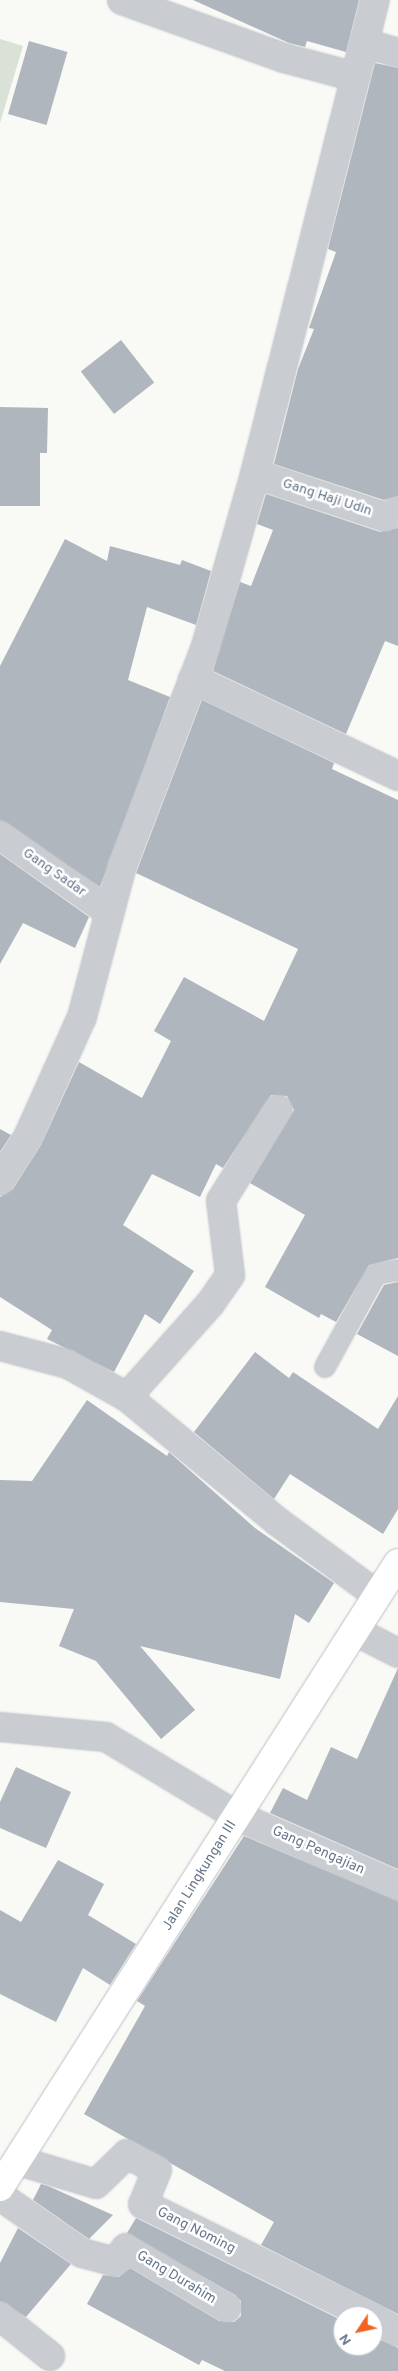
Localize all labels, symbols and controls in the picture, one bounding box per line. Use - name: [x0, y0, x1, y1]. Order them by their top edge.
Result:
- street label: Gang Haji Udin: [280, 476, 374, 520]
- street label: Gang Sadar: [19, 845, 89, 901]
- street label: Jalan Lingkungan III: [159, 1818, 241, 1934]
- street label: Gang Pengajian: [269, 1823, 367, 1879]
- street label: Gang Noming: [154, 2204, 238, 2258]
- street label: Gang Durahim: [133, 2248, 219, 2308]
- north arrow: [333, 2306, 383, 2356]
- text: N: [336, 2330, 356, 2348]

